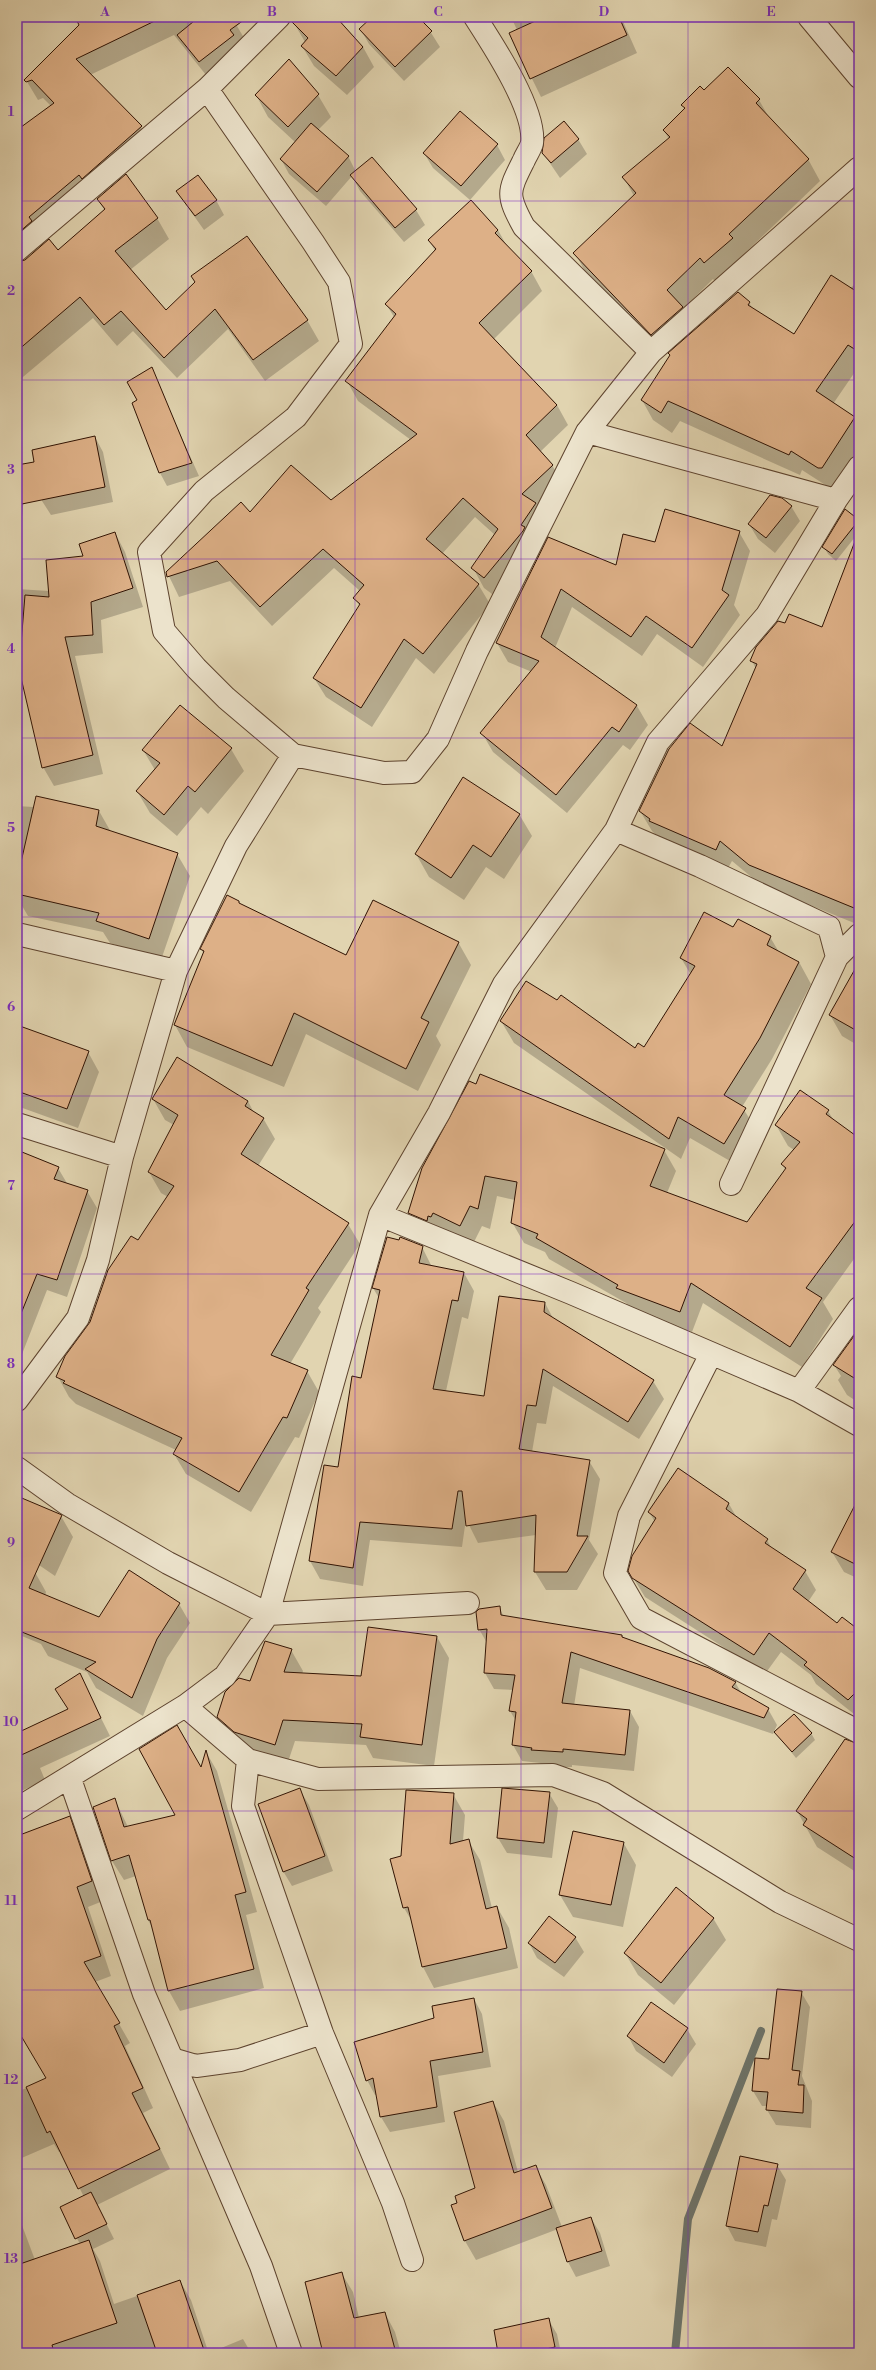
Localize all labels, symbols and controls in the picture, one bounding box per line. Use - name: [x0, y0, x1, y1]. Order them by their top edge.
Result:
- text: A: [99, 4, 110, 20]
- text: B: [267, 4, 277, 20]
- text: C: [433, 4, 443, 20]
- text: D: [599, 4, 609, 20]
- text: E: [766, 4, 776, 20]
- text: 1: [8, 104, 15, 120]
- text: 2: [7, 283, 15, 299]
- text: 3: [7, 462, 15, 478]
- text: 4: [7, 641, 16, 657]
- text: 5: [7, 820, 15, 836]
- text: 6: [7, 999, 15, 1015]
- text: 7: [7, 1178, 15, 1194]
- text: 8: [7, 1356, 15, 1372]
- text: 9: [7, 1535, 15, 1551]
- text: 10: [3, 1714, 19, 1730]
- text: 11: [5, 1893, 18, 1909]
- text: 12: [4, 2072, 18, 2088]
- text: 13: [4, 2251, 18, 2267]

